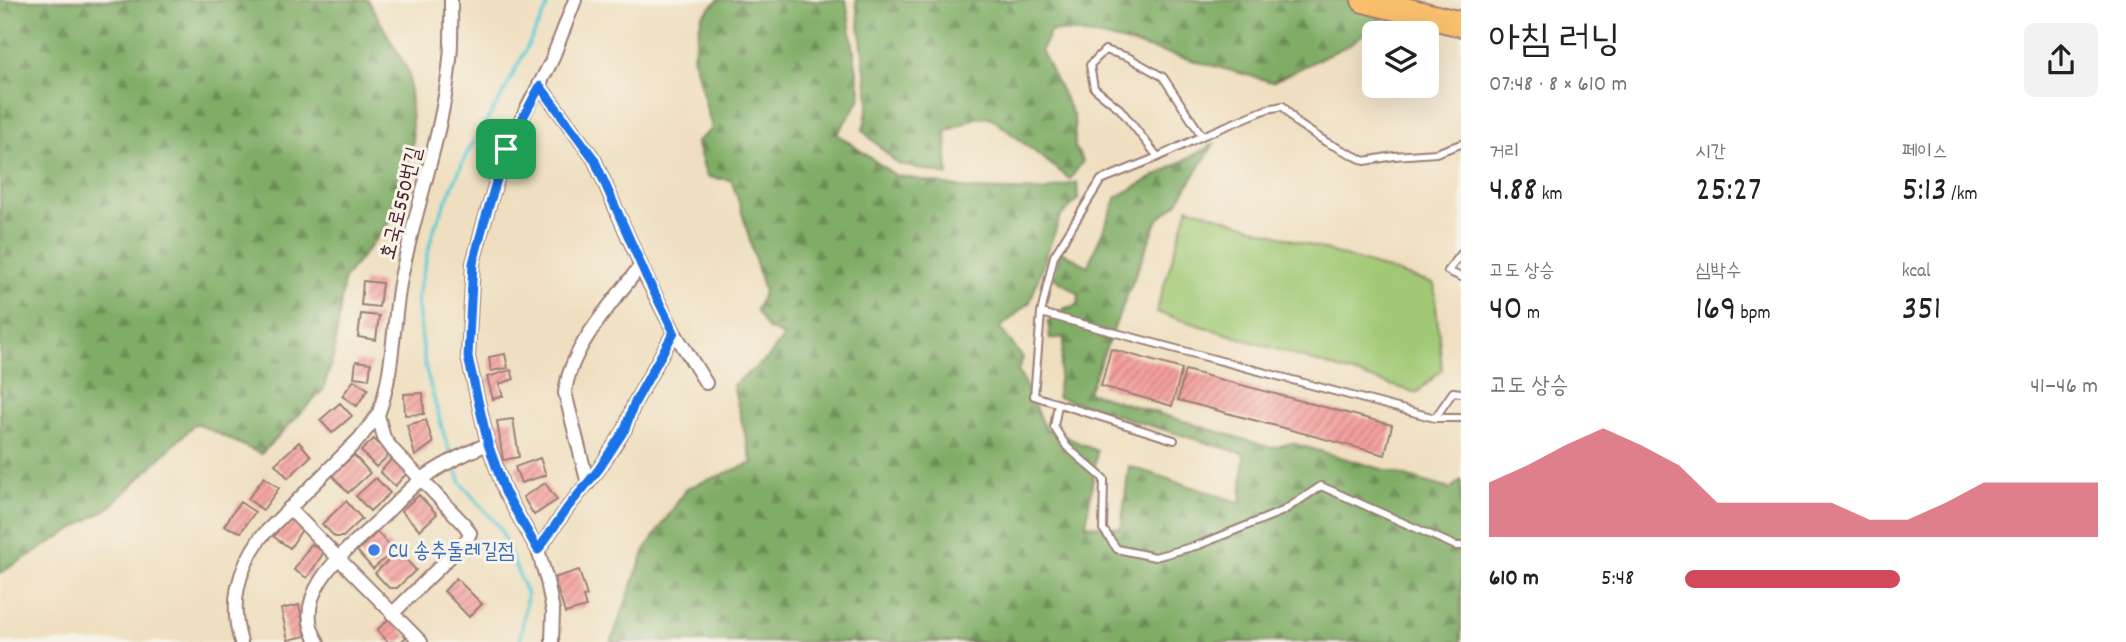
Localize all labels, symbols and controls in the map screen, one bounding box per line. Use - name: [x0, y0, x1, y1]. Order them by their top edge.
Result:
- text: 아침 러닝: [1489, 15, 1620, 70]
- map controls: [1362, 21, 1439, 98]
- button: layers: [1362, 21, 1439, 98]
- button: share: [2024, 23, 2098, 97]
- text: 07:48 · 8 × 610 m: [1489, 69, 1627, 102]
- pin: [476, 119, 536, 179]
- icon: arrive: [487, 130, 525, 168]
- text: 거리: [1489, 140, 1520, 167]
- text: 시간: [1695, 140, 1726, 167]
- text: 페이스: [1902, 140, 1948, 167]
- street label: 호국로550번길: [374, 144, 431, 263]
- text: 4.88: [1489, 167, 1537, 217]
- text: 25:27: [1695, 167, 1761, 217]
- text: 5:13: [1902, 167, 1947, 217]
- text: km: [1537, 182, 1563, 209]
- text: /km: [1947, 182, 1978, 209]
- text: 고도 상승: [1489, 259, 1555, 286]
- text: 심박수: [1695, 259, 1741, 286]
- text: kcal: [1902, 259, 1931, 286]
- text: 40: [1489, 286, 1523, 336]
- text: 169: [1695, 286, 1736, 336]
- text: 351: [1902, 286, 1941, 336]
- text: m: [1523, 301, 1540, 328]
- text: bpm: [1736, 301, 1771, 328]
- text: 고도 상승: [1489, 371, 1568, 404]
- text: 41–46 m: [2030, 371, 2098, 404]
- place label: CU 송추둘레길점: [388, 538, 515, 568]
- marker: CU 송추둘레길점: [366, 542, 382, 558]
- text: 610 m: [1489, 563, 1539, 596]
- text: 5:48: [1601, 563, 1634, 596]

